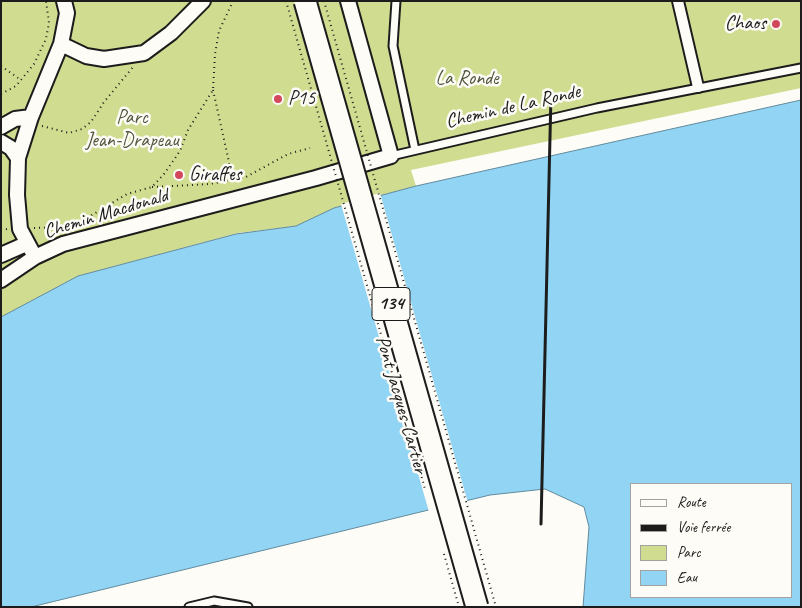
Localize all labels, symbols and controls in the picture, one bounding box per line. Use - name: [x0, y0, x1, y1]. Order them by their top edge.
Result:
- place label: Chaos: [725, 12, 766, 36]
- marker: Chaos: [770, 18, 782, 30]
- park label: La Ronde: [435, 67, 499, 91]
- street label: Chemin de La Ronde: [443, 80, 583, 134]
- place label: P15: [288, 87, 315, 111]
- marker: P15: [272, 93, 284, 105]
- park label: Parc Jean-Drapeau: [85, 106, 179, 153]
- place label: Giraffes: [189, 163, 241, 187]
- marker: Giraffes: [173, 169, 185, 181]
- street label: Chemin Macdonald: [41, 184, 171, 244]
- road number: 134: [372, 288, 410, 320]
- street label: Pont Jacques-Cartier: [370, 333, 432, 477]
- legend: [630, 483, 792, 598]
- text: Route: [677, 493, 706, 512]
- text: Voie ferrée: [677, 518, 730, 537]
- text: Parc: [677, 543, 701, 562]
- text: Eau: [677, 568, 697, 587]

